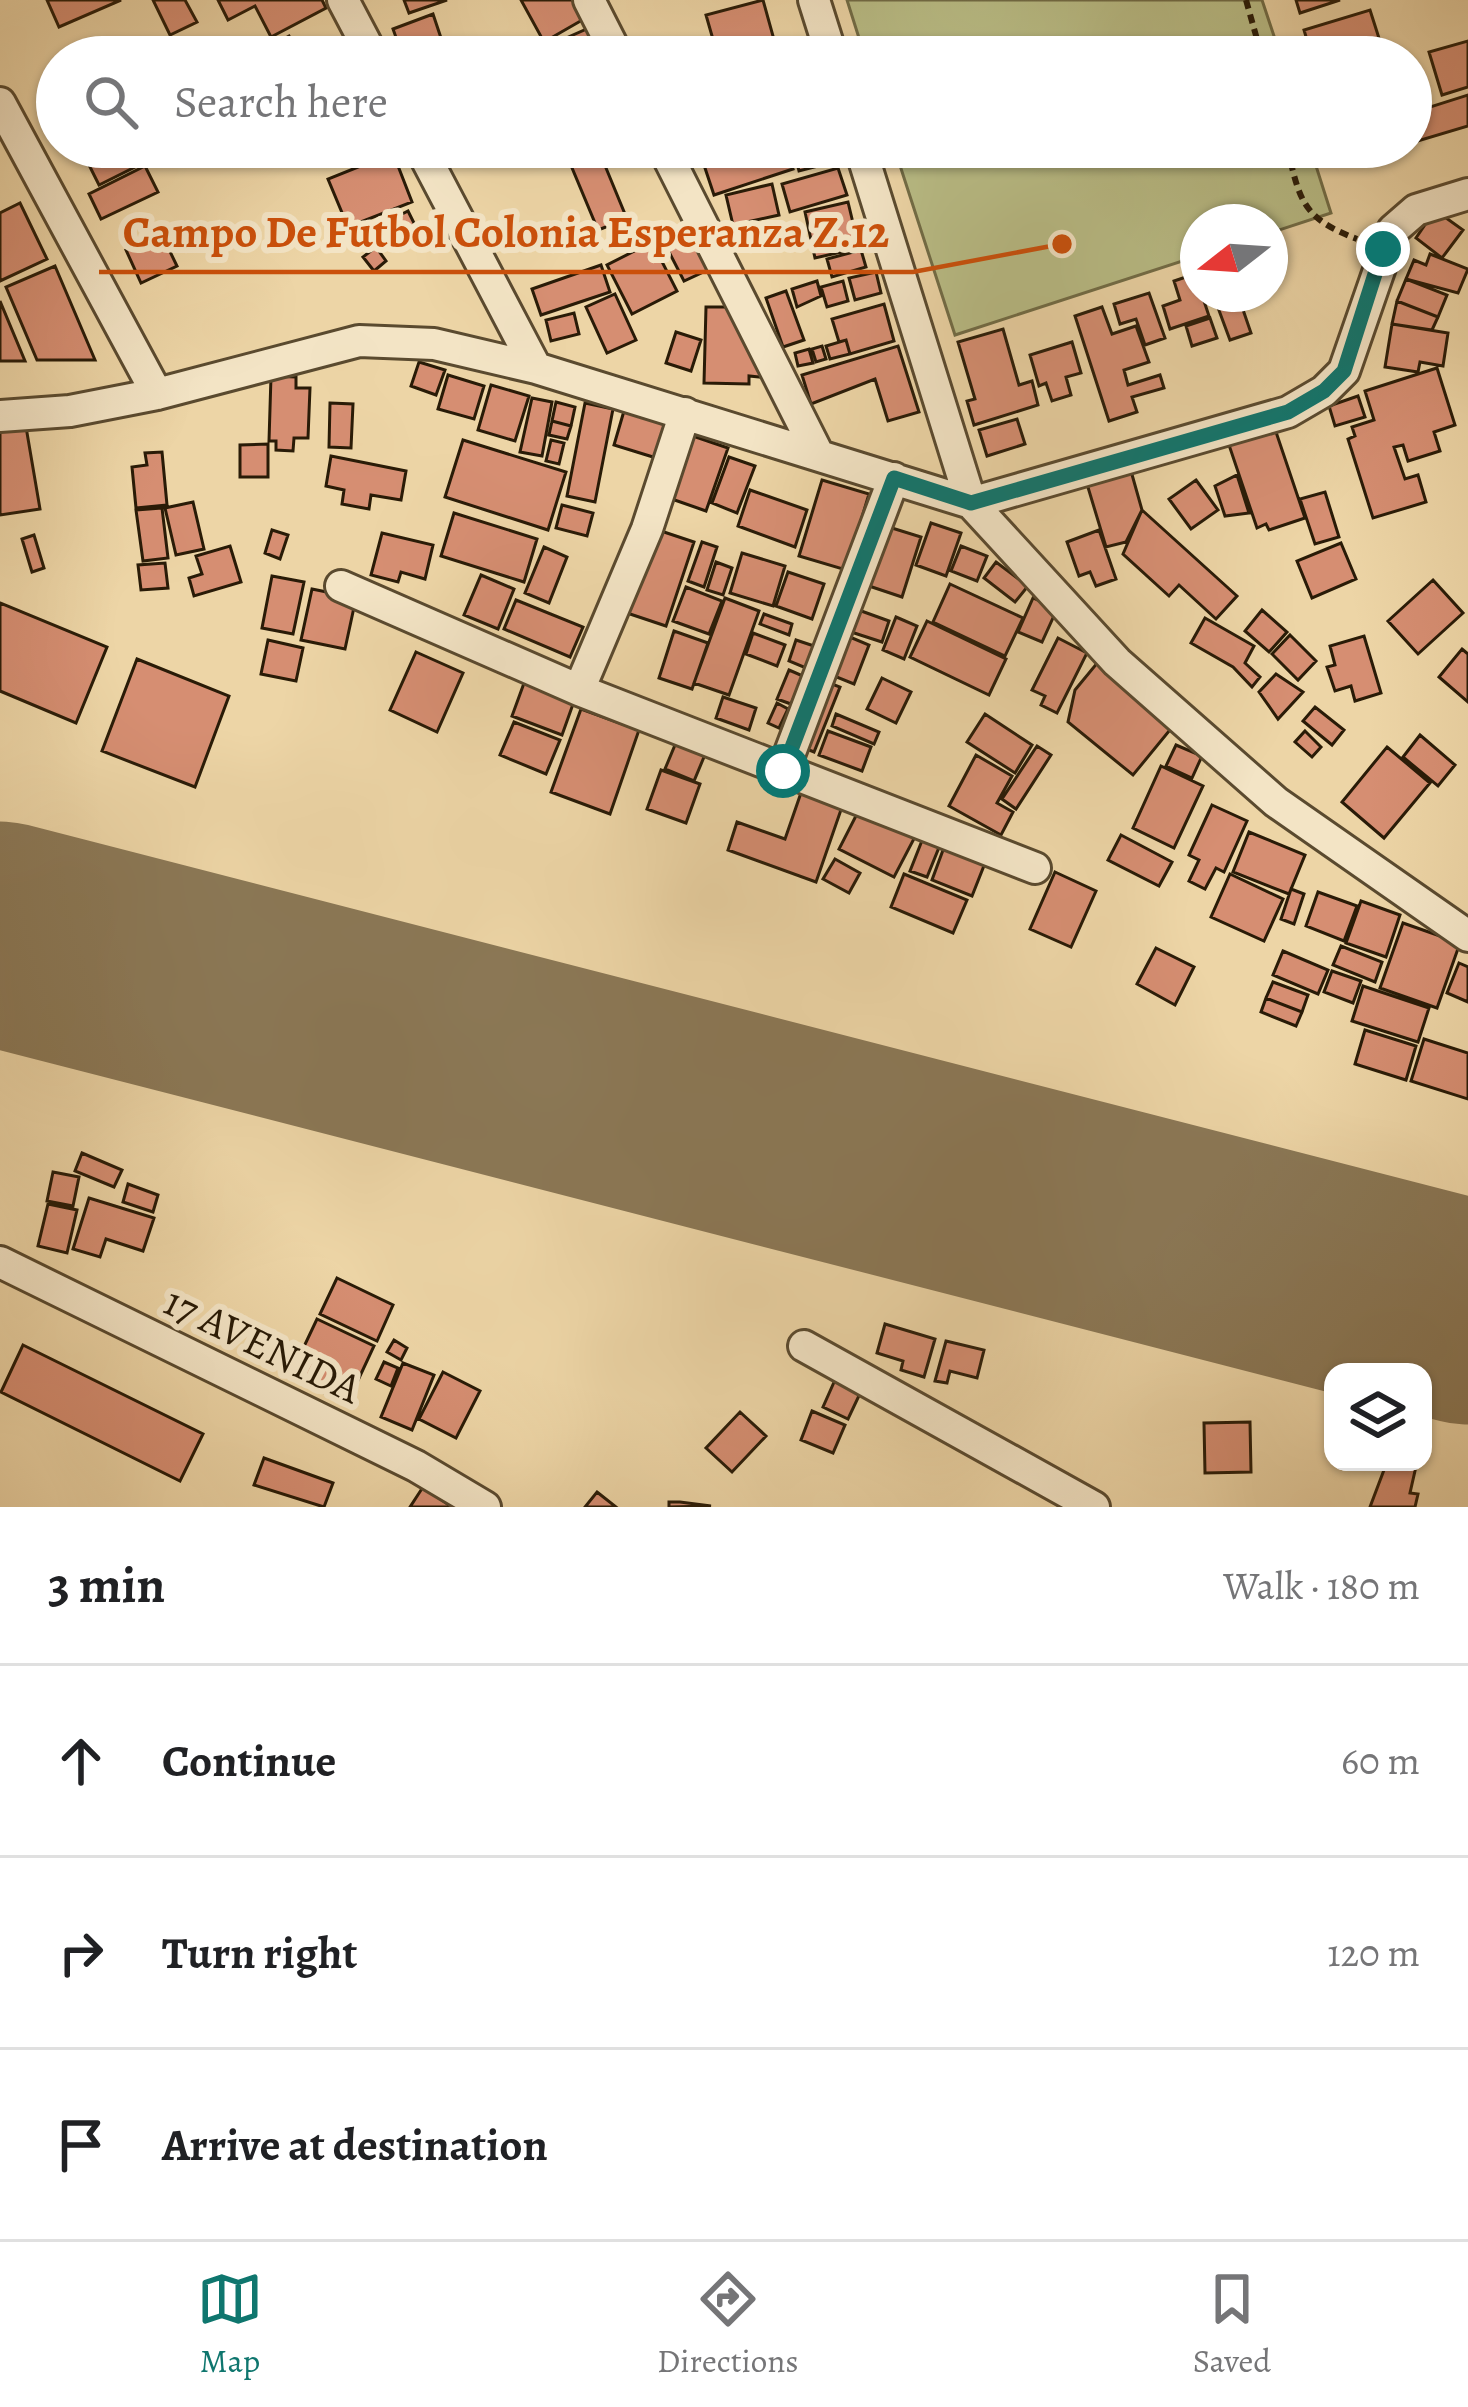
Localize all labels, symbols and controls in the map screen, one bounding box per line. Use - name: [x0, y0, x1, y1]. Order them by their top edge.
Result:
- search box: [36, 36, 1432, 168]
- icon: search: [78, 69, 144, 135]
- text: Search here: [174, 71, 388, 133]
- callout: Campo De Futbol Colonia Esperanza Z.12: [99, 191, 913, 272]
- text: Campo De Futbol Colonia Esperanza Z.12: [123, 201, 889, 263]
- north arrow: [1180, 204, 1288, 312]
- route end: [1356, 222, 1410, 276]
- route start: [756, 744, 810, 798]
- street label: 17 AVENIDA: [155, 1272, 371, 1417]
- map controls: [1324, 1363, 1432, 1471]
- button: layers: [1324, 1363, 1432, 1471]
- text: 3 min: [48, 1550, 165, 1620]
- text: Walk · 180 m: [1223, 1559, 1420, 1612]
- icon: ahead: [48, 1728, 114, 1794]
- text: Continue: [162, 1730, 336, 1792]
- text: 60 m: [1341, 1734, 1420, 1787]
- icon: right: [48, 1920, 114, 1986]
- text: Turn right: [162, 1922, 357, 1984]
- text: 120 m: [1327, 1926, 1420, 1979]
- icon: arrive: [48, 2112, 114, 2178]
- text: Arrive at destination: [162, 2114, 548, 2176]
- tab: Map: [197, 2266, 263, 2383]
- tab: Directions: [657, 2266, 799, 2383]
- tab: Saved: [1193, 2266, 1271, 2383]

